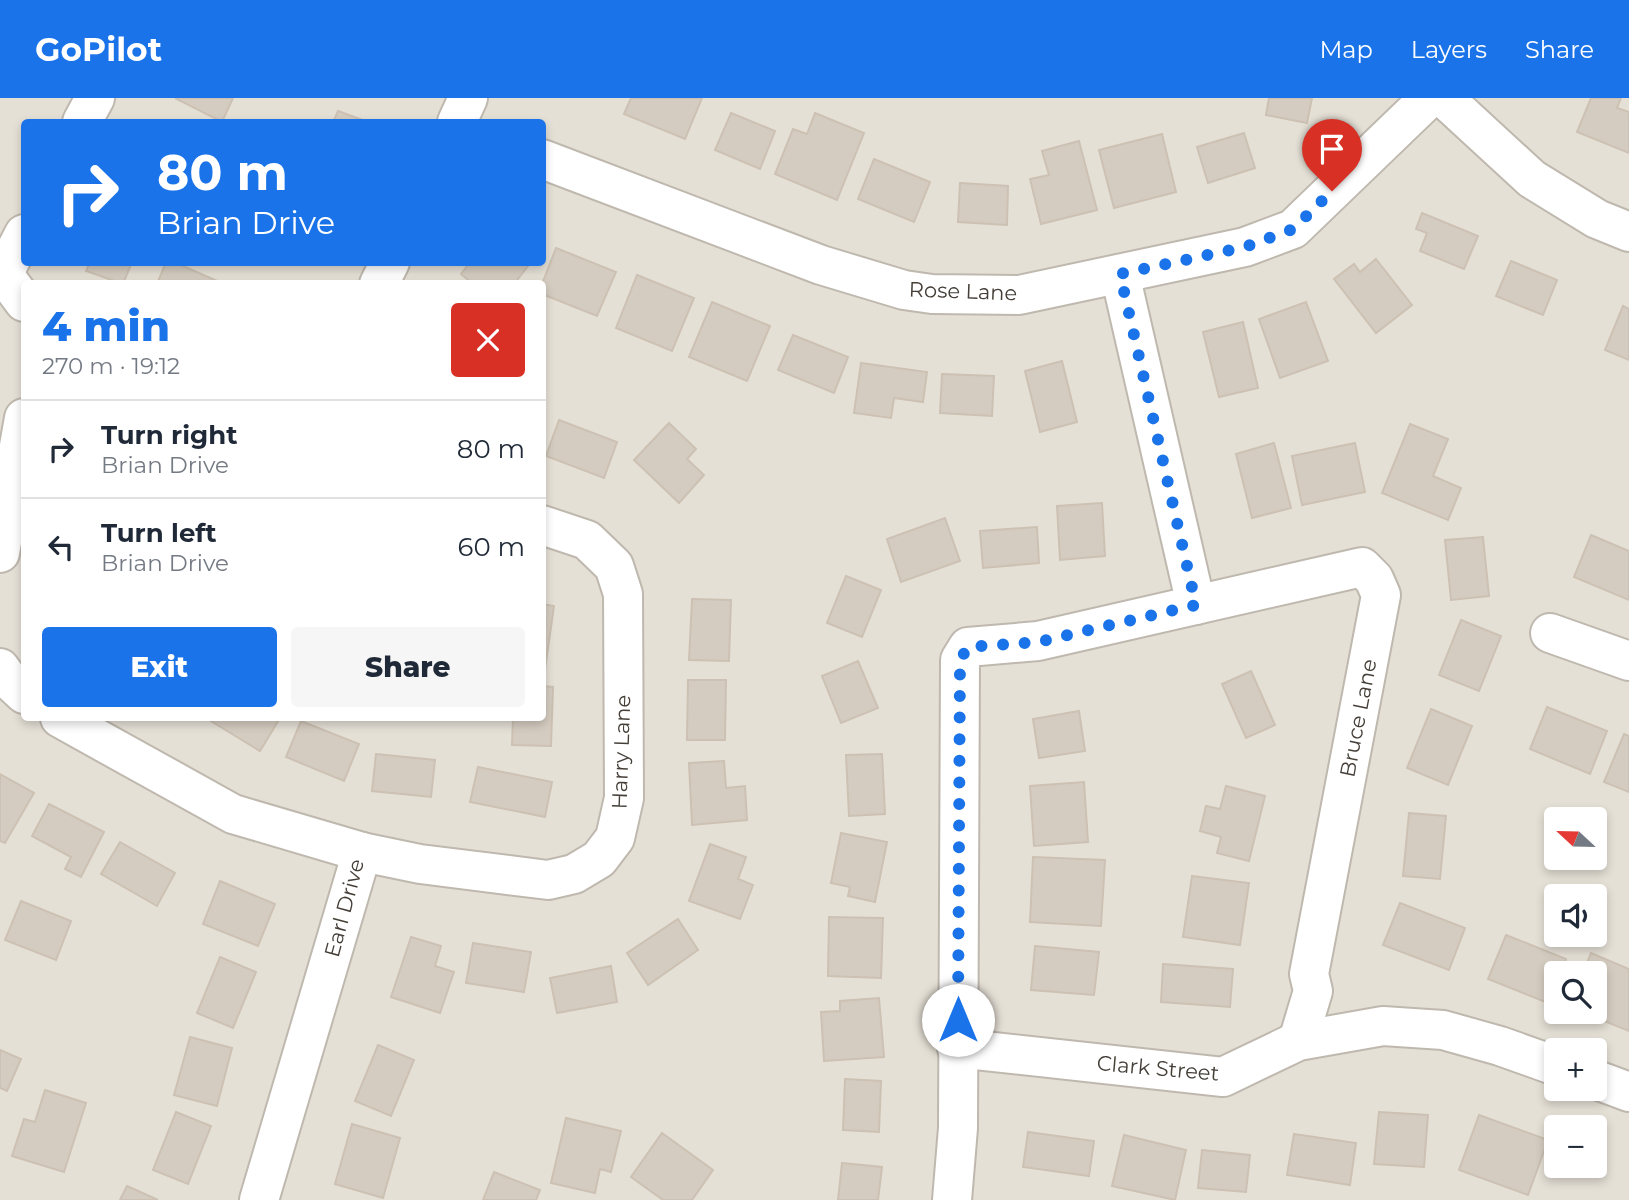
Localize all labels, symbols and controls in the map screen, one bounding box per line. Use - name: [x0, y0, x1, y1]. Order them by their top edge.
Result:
- text: GoPilot: [35, 29, 162, 69]
- text: Map: [1319, 35, 1373, 64]
- text: Layers: [1411, 35, 1487, 64]
- text: Share: [1525, 35, 1594, 64]
- pin: [1302, 119, 1362, 191]
- icon: arrive: [1313, 130, 1351, 168]
- text: 80 m: [157, 143, 288, 202]
- icon: right: [42, 147, 133, 238]
- text: Brian Drive: [157, 203, 335, 242]
- street label: Rose Lane: [908, 277, 1018, 305]
- text: 4 min: [42, 300, 170, 352]
- button: close: [451, 303, 525, 377]
- text: 270 m · 19:12: [42, 352, 180, 380]
- text: Turn right: [101, 419, 237, 451]
- icon: right: [42, 430, 80, 468]
- text: 80 m: [457, 433, 525, 465]
- text: Brian Drive: [101, 451, 229, 479]
- text: Turn left: [101, 517, 217, 549]
- icon: left: [42, 528, 80, 566]
- text: 60 m: [458, 531, 525, 563]
- text: Brian Drive: [101, 549, 229, 577]
- button: Exit: [42, 627, 277, 707]
- button: Share: [291, 627, 525, 707]
- street label: Bruce Lane: [1334, 657, 1382, 779]
- street label: Harry Lane: [607, 694, 635, 810]
- north arrow: [1544, 807, 1606, 870]
- map controls: [1544, 807, 1607, 1178]
- street label: Earl Drive: [319, 856, 369, 960]
- button: sound: [1544, 884, 1607, 947]
- button: search: [1544, 961, 1607, 1024]
- position arrow: [921, 983, 995, 1057]
- button: +: [1544, 1038, 1607, 1101]
- street label: Clark Street: [1096, 1050, 1220, 1086]
- button: −: [1544, 1115, 1607, 1178]

